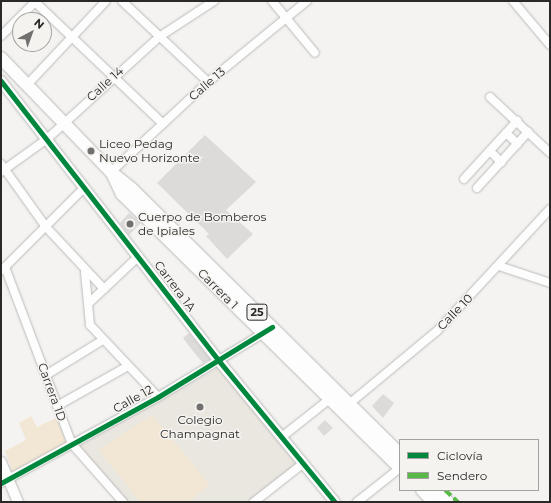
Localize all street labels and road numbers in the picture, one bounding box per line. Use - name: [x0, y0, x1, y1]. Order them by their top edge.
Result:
- street label: Calle 14: [84, 64, 126, 104]
- street label: Calle 13: [186, 64, 228, 104]
- street label: Carrera 1A: [151, 258, 199, 314]
- street label: Carrera 1: [195, 266, 241, 312]
- street label: Calle 10: [434, 291, 476, 333]
- road number: 25: [246, 303, 268, 321]
- street label: Carrera 1D: [35, 361, 69, 423]
- street label: Calle 12: [110, 382, 156, 416]

